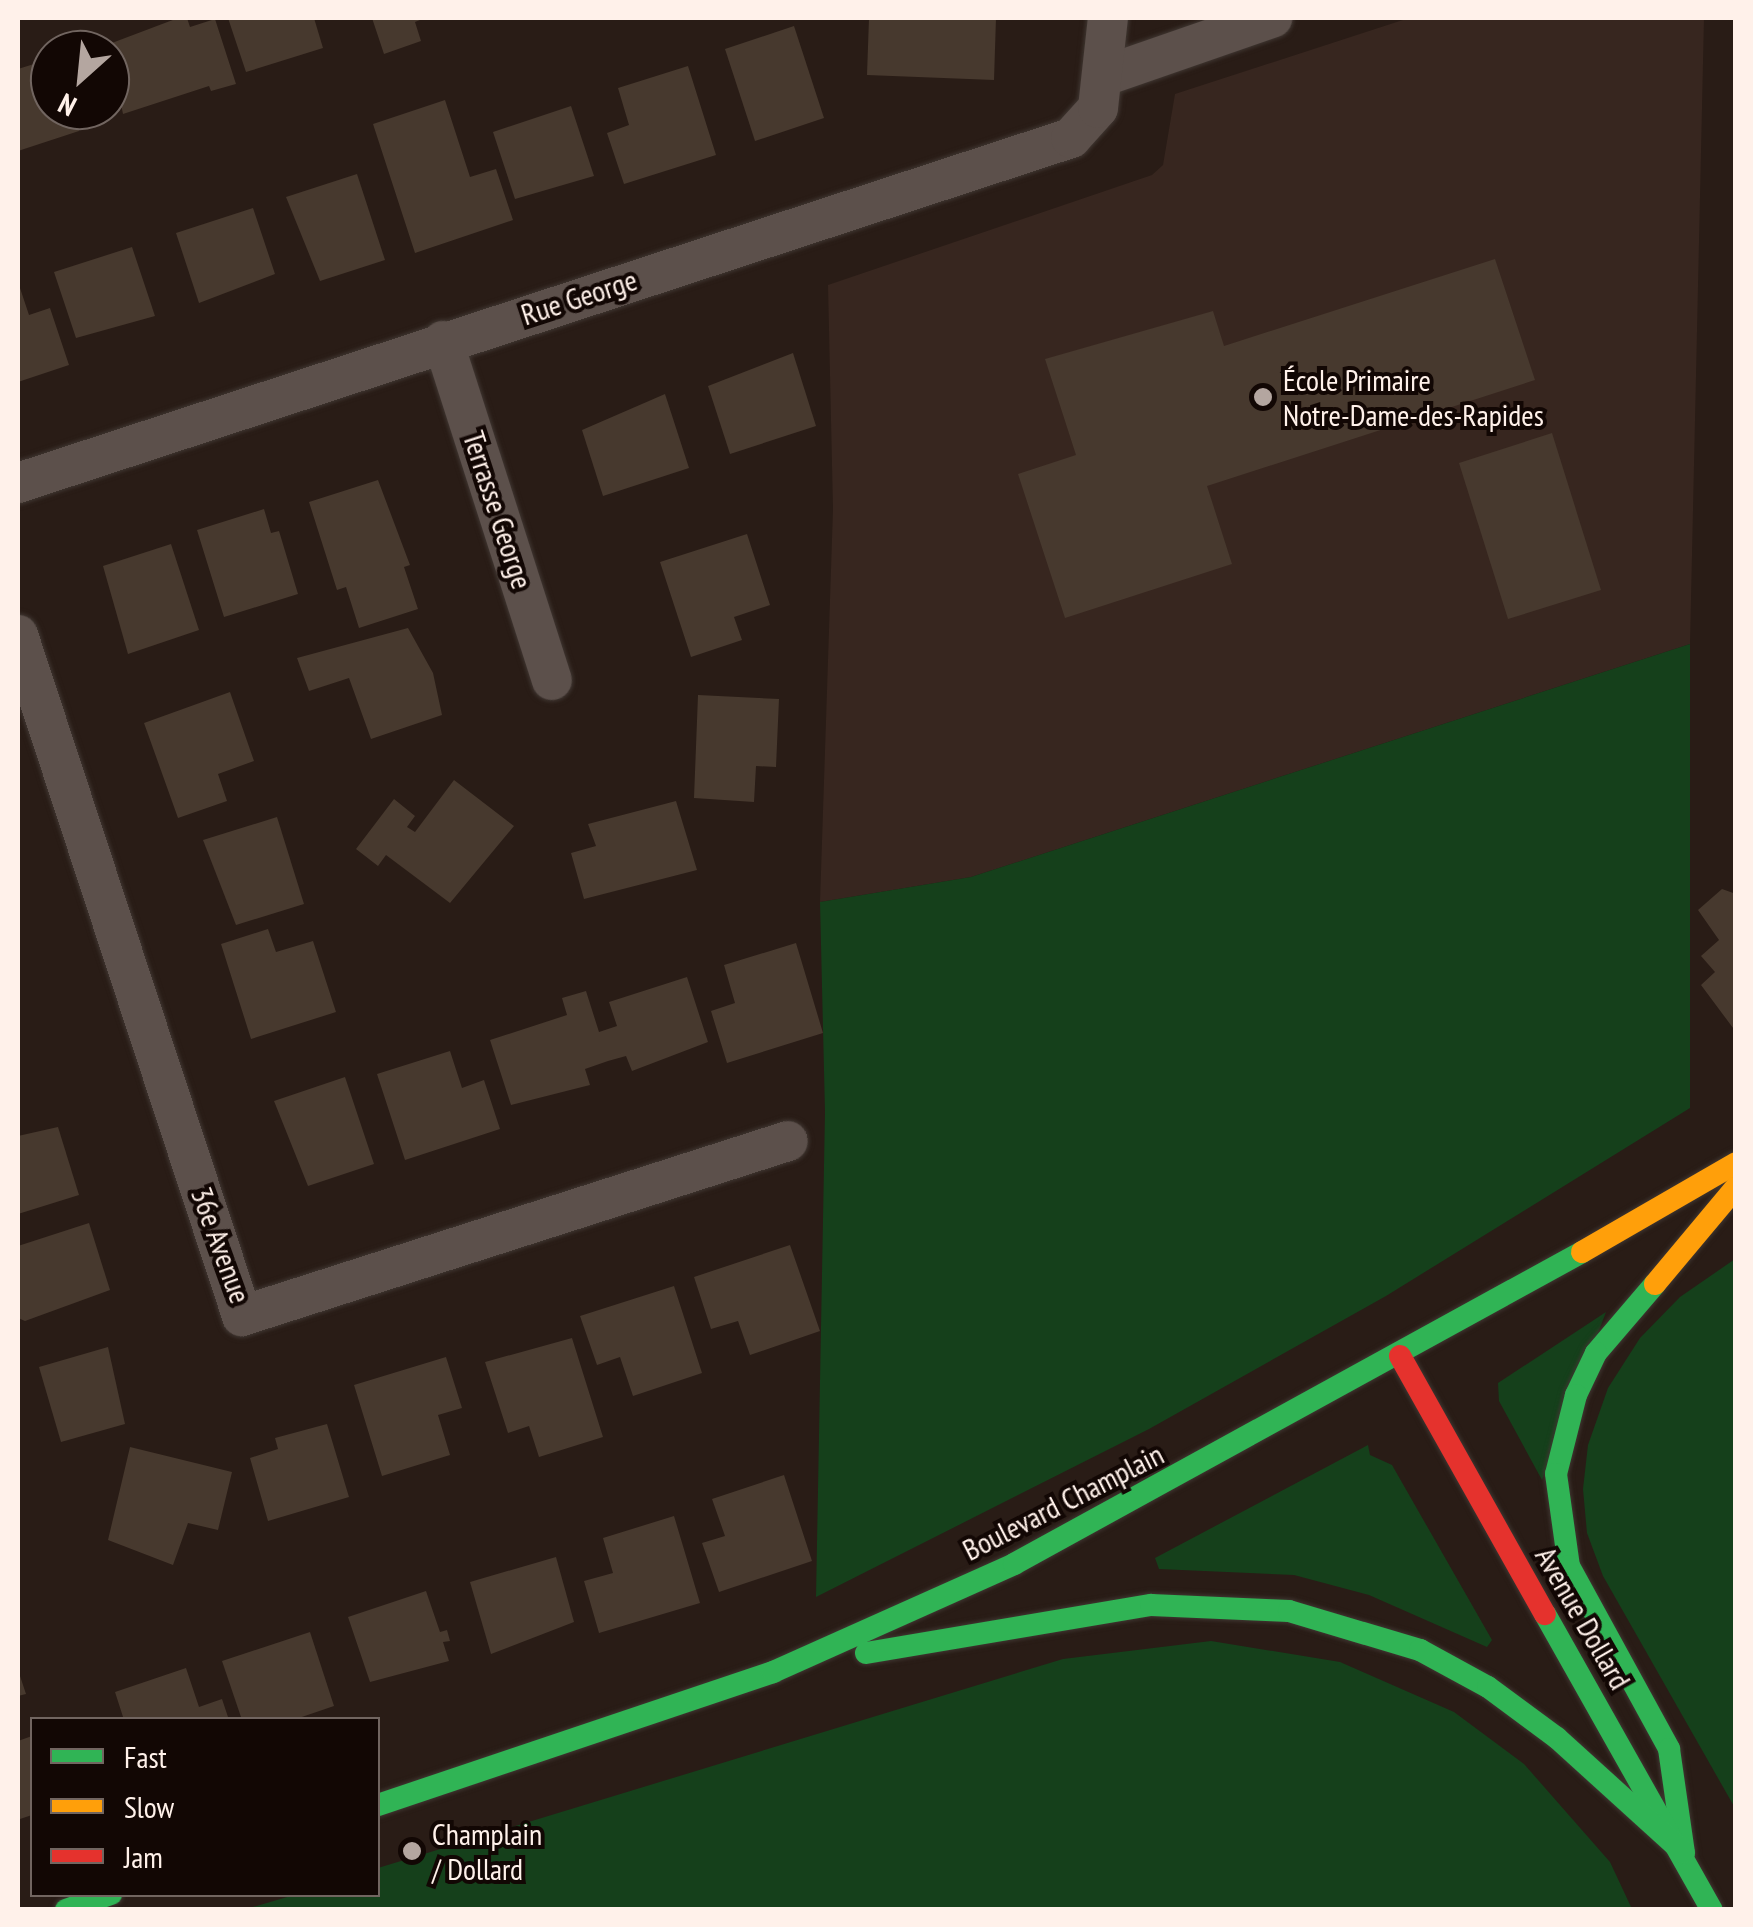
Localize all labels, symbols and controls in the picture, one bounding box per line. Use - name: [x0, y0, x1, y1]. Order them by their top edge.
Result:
- north arrow: [30, 30, 130, 130]
- text: N: [52, 85, 82, 125]
- street label: Rue George: [517, 261, 641, 333]
- place label: École Primaire Notre-Dame-des-Rapides: [1283, 362, 1544, 432]
- marker: École Primaire Notre-Dame-des-Rapides: [1252, 386, 1274, 408]
- street label: Terrasse George: [456, 427, 540, 593]
- street label: 36e Avenue: [183, 1182, 259, 1308]
- street label: Boulevard Champlain: [957, 1436, 1169, 1568]
- street label: Avenue Dollard: [1528, 1541, 1638, 1695]
- legend: [30, 1717, 380, 1897]
- text: Fast: [124, 1737, 167, 1776]
- text: Slow: [124, 1787, 174, 1826]
- place label: Champlain / Dollard: [432, 1816, 542, 1886]
- text: Jam: [124, 1837, 163, 1876]
- marker: Champlain / Dollard: [401, 1840, 423, 1862]

